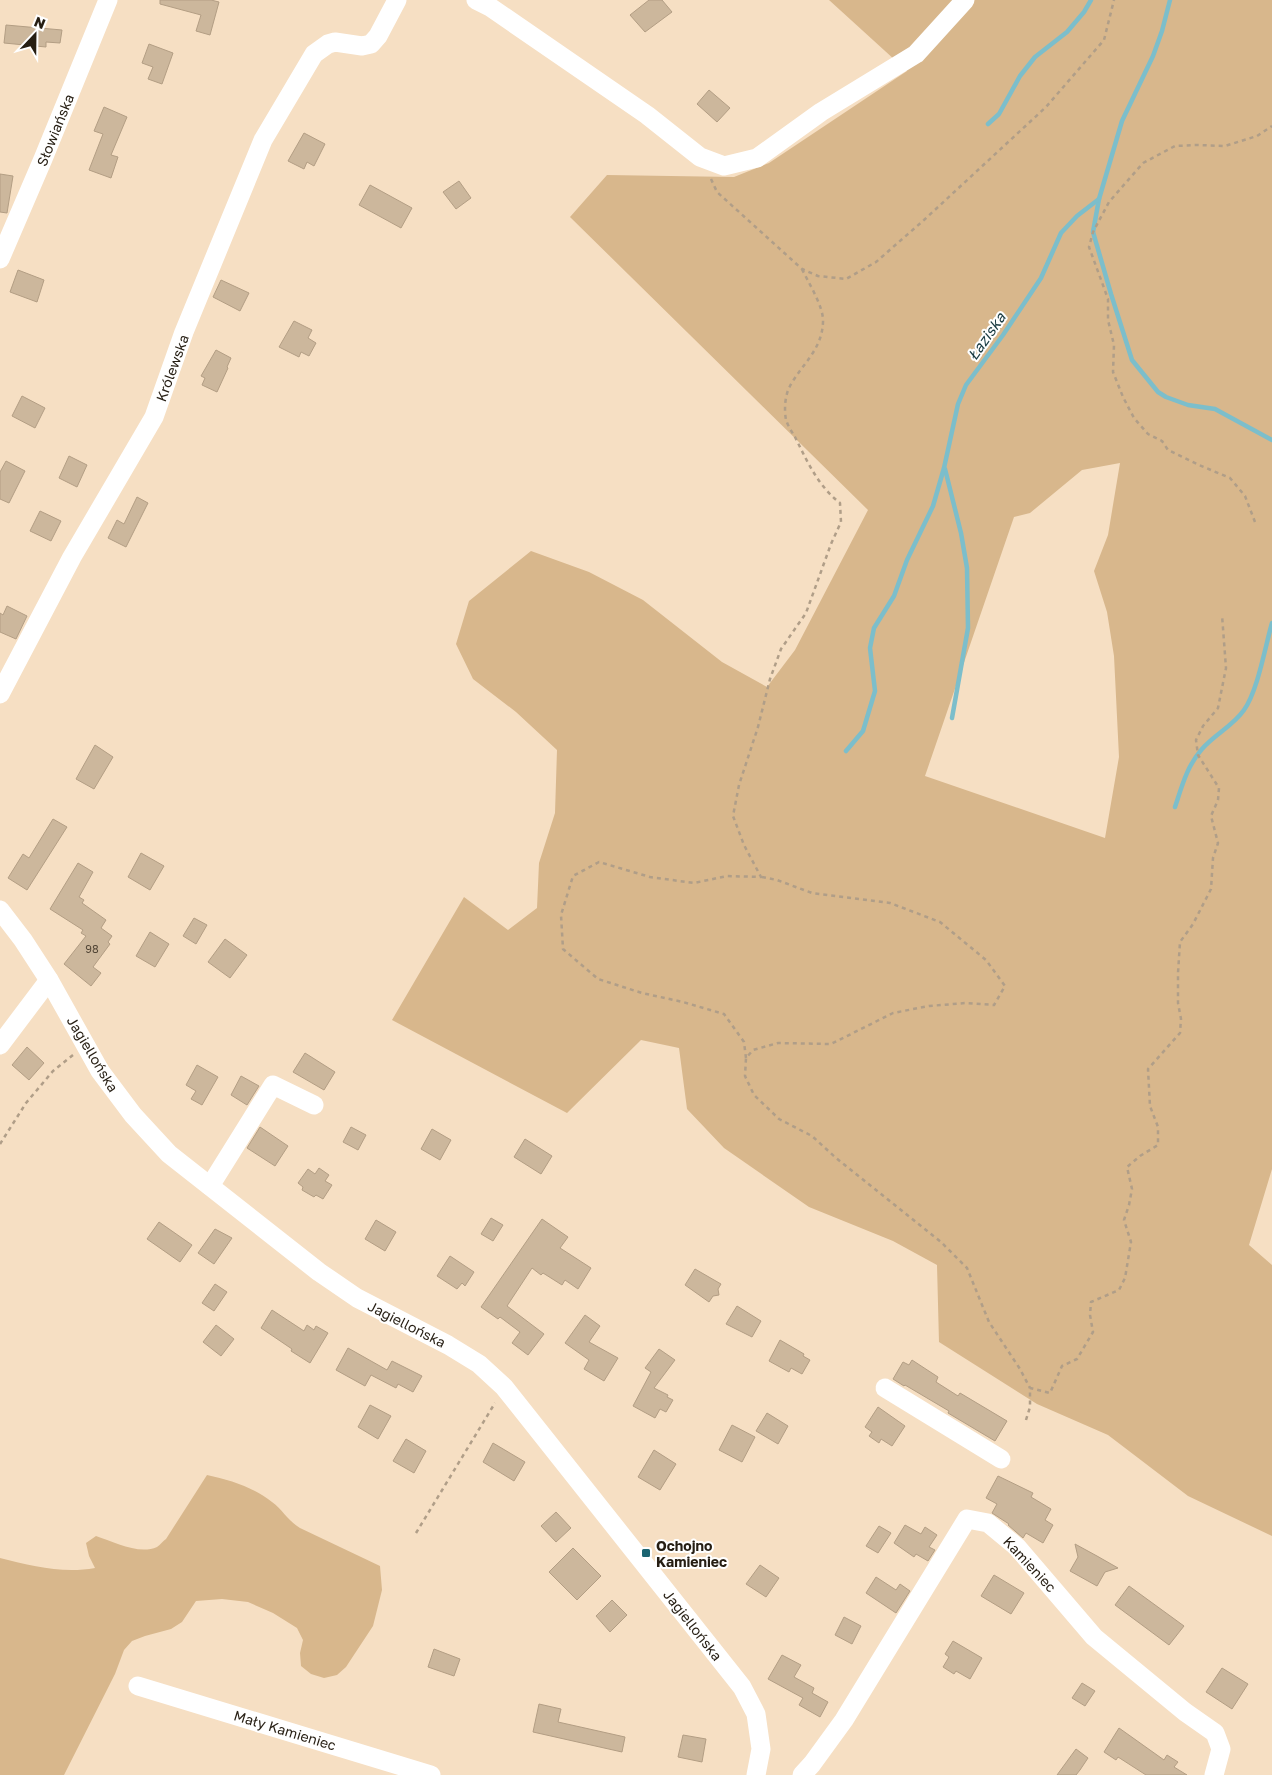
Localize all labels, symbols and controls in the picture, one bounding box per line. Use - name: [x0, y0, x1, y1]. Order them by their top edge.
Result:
- north arrow: [10, 10, 60, 60]
- text: N: [32, 13, 48, 32]
- street label: Słowiańska: [33, 91, 77, 169]
- water label: Łaziska: [963, 308, 1009, 363]
- street label: Królewska: [152, 332, 192, 404]
- house number: 98: [85, 942, 99, 955]
- street label: Jagiellońska: [64, 1013, 122, 1095]
- street label: Jagiellońska: [365, 1297, 449, 1351]
- street label: Kamieniec: [1000, 1533, 1060, 1596]
- place label: Ochojno Kamieniec: [656, 1537, 727, 1570]
- marker: Ochojno Kamieniec: [640, 1547, 652, 1559]
- street label: Jagiellońska: [660, 1586, 726, 1664]
- street label: Mały Kamieniec: [232, 1706, 339, 1754]

